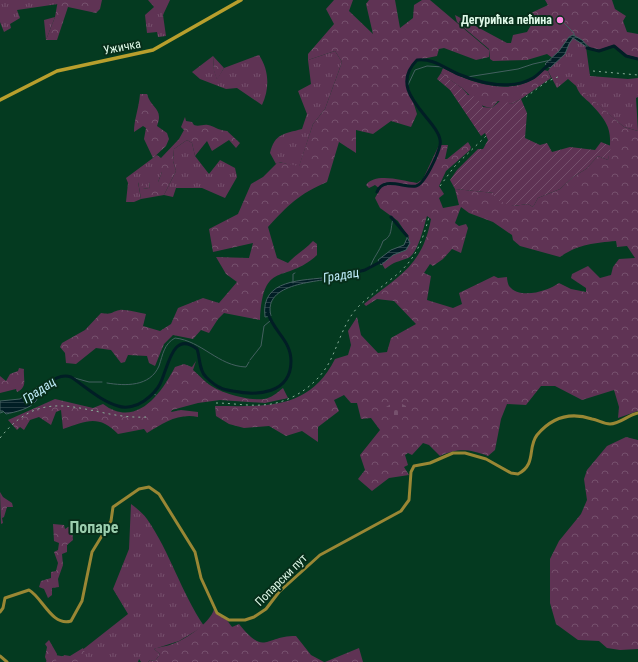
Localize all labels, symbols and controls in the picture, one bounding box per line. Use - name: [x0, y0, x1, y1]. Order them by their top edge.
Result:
- place label: Дегурићка пећина: [461, 13, 552, 27]
- marker: Дегурићка пећина: [555, 15, 565, 25]
- street label: Ужичка: [102, 36, 142, 57]
- water label: Градац: [322, 264, 361, 286]
- water label: Градац: [20, 374, 59, 406]
- district label: Попаре: [70, 518, 119, 537]
- street label: Попарски пут: [252, 551, 310, 609]

